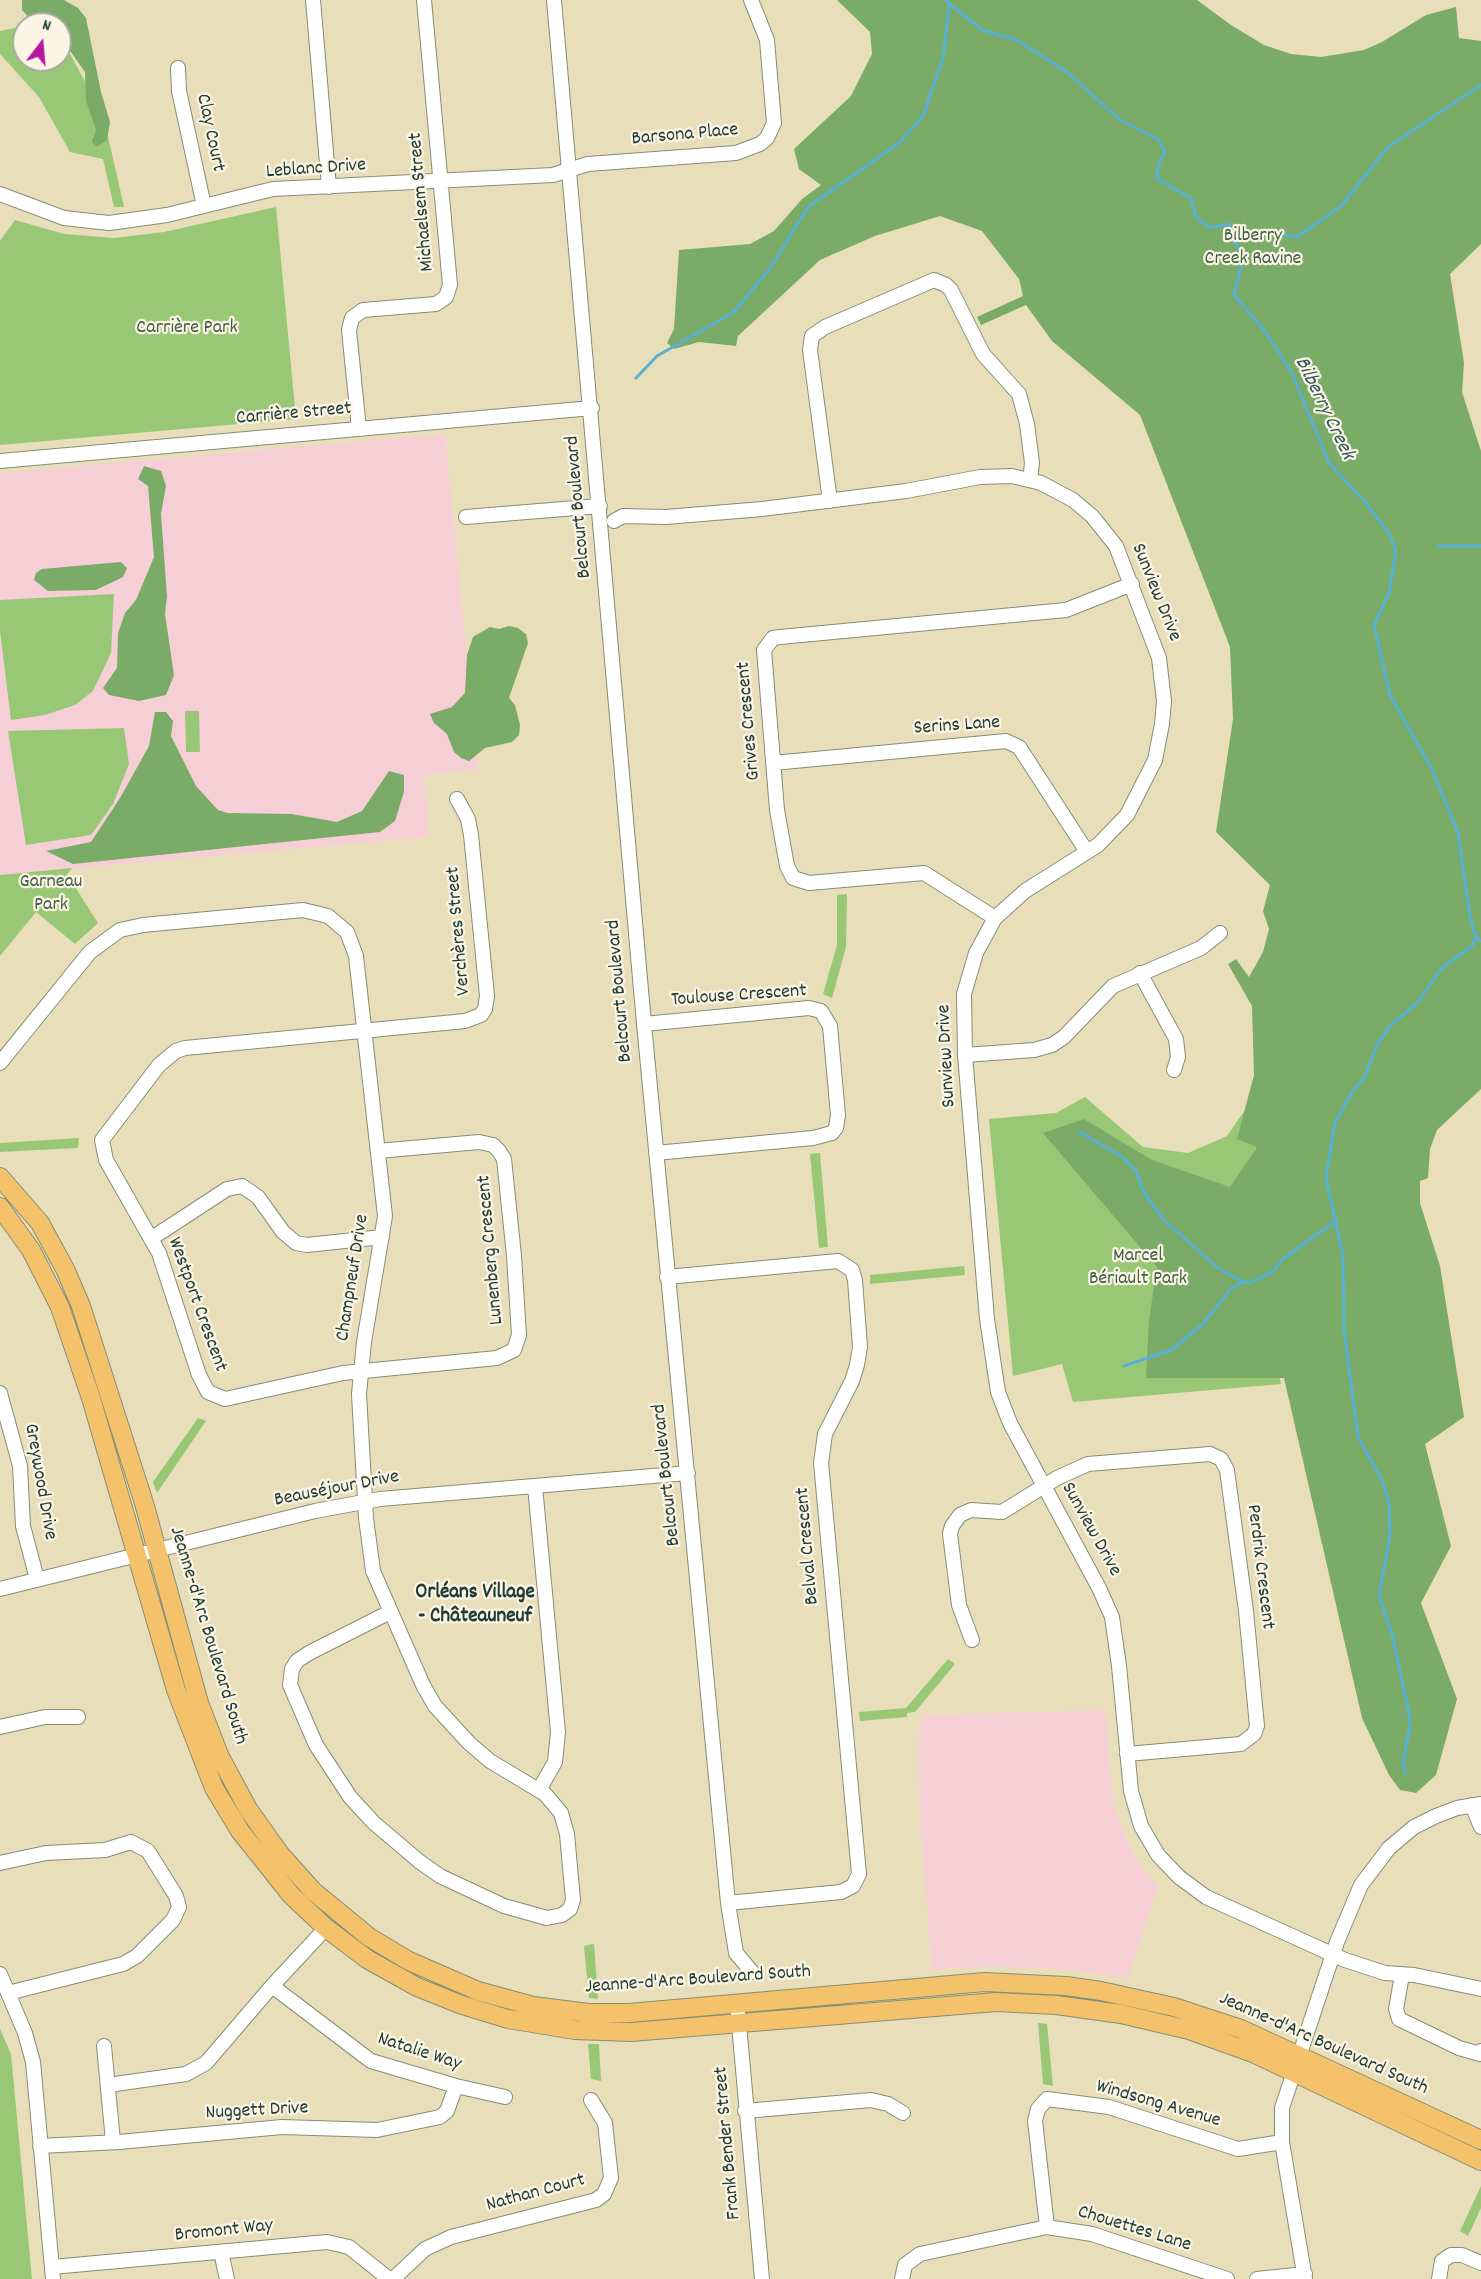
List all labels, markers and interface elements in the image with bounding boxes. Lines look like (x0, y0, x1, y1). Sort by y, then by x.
north arrow (12, 12, 72, 72)
text: N (40, 14, 54, 38)
street label: Clay Court (189, 92, 229, 174)
street label: Barsona Place (631, 119, 739, 153)
street label: Michaelsem Street (405, 131, 441, 273)
street label: Leblanc Drive (265, 155, 367, 185)
park label: Bilberry Creek Ravine (1205, 225, 1301, 272)
park label: Carrière Park (136, 317, 238, 341)
water label: Bilberry Creek (1287, 353, 1359, 465)
street label: Carrière Street (235, 398, 353, 432)
street label: Belcourt Boulevard (562, 435, 598, 579)
street label: Sunview Drive (1124, 541, 1186, 645)
street label: Grives Crescent (733, 661, 767, 781)
street label: Serins Lane (913, 712, 1001, 742)
street label: Verchères Street (442, 865, 478, 997)
park label: Garneau Park (20, 871, 82, 918)
street label: Belcourt Boulevard (603, 919, 639, 1063)
street label: Toulouse Crescent (670, 980, 808, 1014)
street label: Sunview Drive (933, 1004, 963, 1108)
street label: Lunenberg Crescent (473, 1174, 511, 1326)
street label: Champneuf Drive (332, 1213, 376, 1343)
street label: Westport Crescent (161, 1234, 231, 1376)
park label: Marcel Bériault Park (1089, 1245, 1187, 1292)
street label: Belcourt Boulevard (649, 1403, 687, 1547)
street label: Greywood Drive (17, 1422, 61, 1542)
street label: Beauséjour Drive (273, 1466, 401, 1514)
street label: Sunview Drive (1054, 1479, 1126, 1581)
street label: Belval Crescent (792, 1486, 826, 1606)
street label: Perdrix Crescent (1239, 1503, 1279, 1631)
street label: Jeanne-d'Arc Boulevard South (162, 1524, 252, 1748)
district label: Orléans Village - Châteauneuf (415, 1581, 535, 1631)
street label: Jeanne-d'Arc Boulevard South (584, 1961, 812, 2001)
street label: Jeanne-d'Arc Boulevard South (1215, 1988, 1431, 2102)
street label: Natalie Way (374, 2028, 464, 2078)
street label: Frank Bender Street (710, 2065, 748, 2221)
street label: Windsong Avenue (1093, 2076, 1223, 2134)
street label: Nuggett Drive (205, 2097, 309, 2127)
street label: Nathan Court (484, 2169, 588, 2219)
street label: Chouettes Lane (1074, 2201, 1194, 2259)
street label: Bromont Way (174, 2215, 274, 2249)

